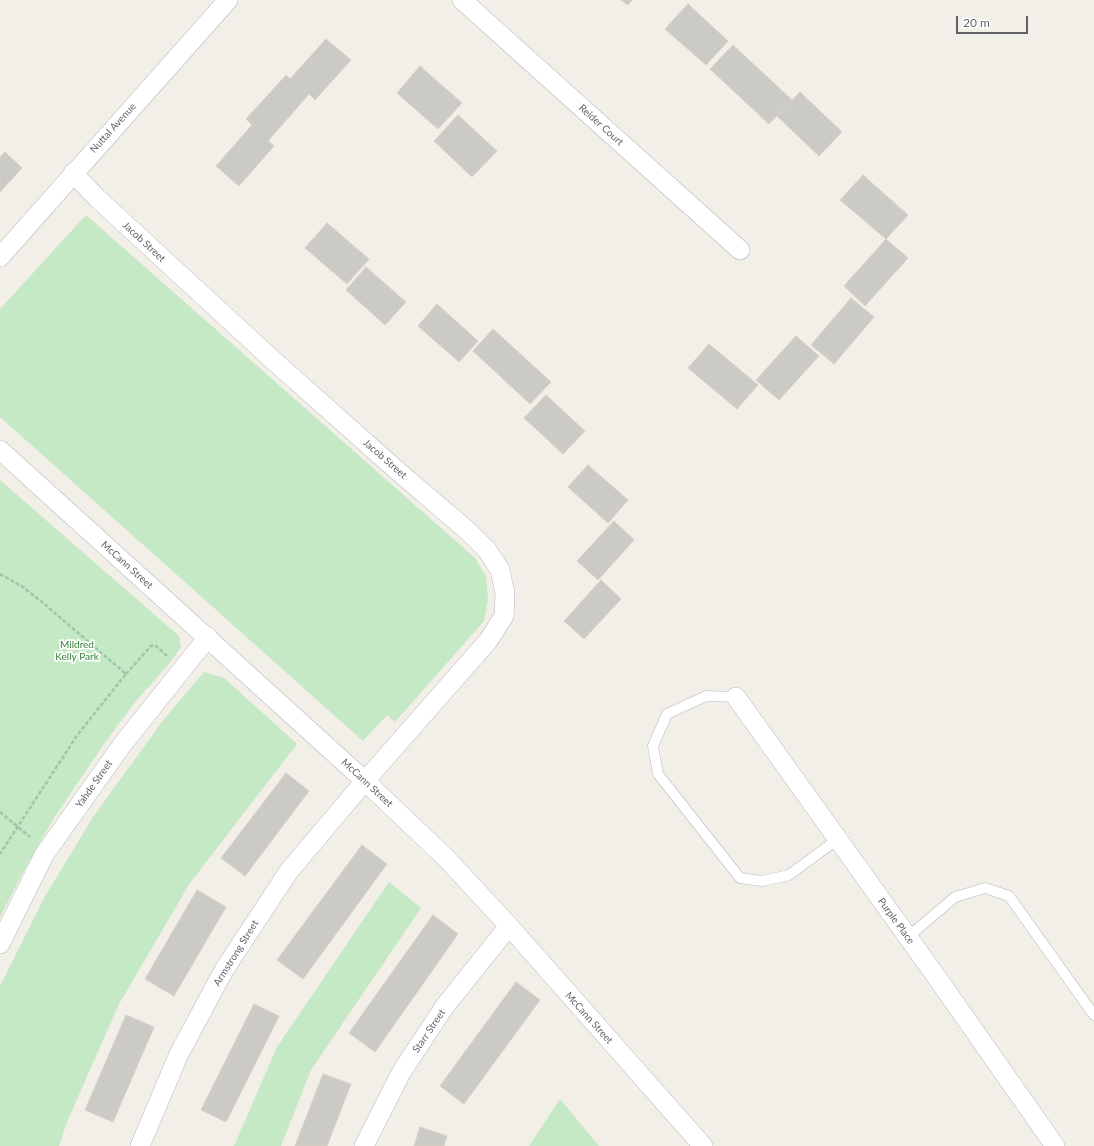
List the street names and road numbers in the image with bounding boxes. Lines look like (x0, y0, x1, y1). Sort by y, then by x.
street label: Nuttal Avenue (87, 101, 139, 155)
street label: Reider Court (576, 102, 626, 148)
street label: Jacob Street (120, 219, 168, 265)
street label: Jacob Street (361, 437, 409, 481)
street label: McCann Street (99, 539, 155, 591)
street label: McCann Street (339, 756, 395, 810)
street label: Yahde Street (73, 758, 115, 810)
street label: Purple Place (875, 896, 917, 946)
street label: Armstrong Street (211, 918, 261, 988)
street label: McCann Street (563, 990, 615, 1046)
street label: Starr Street (410, 1007, 448, 1055)

